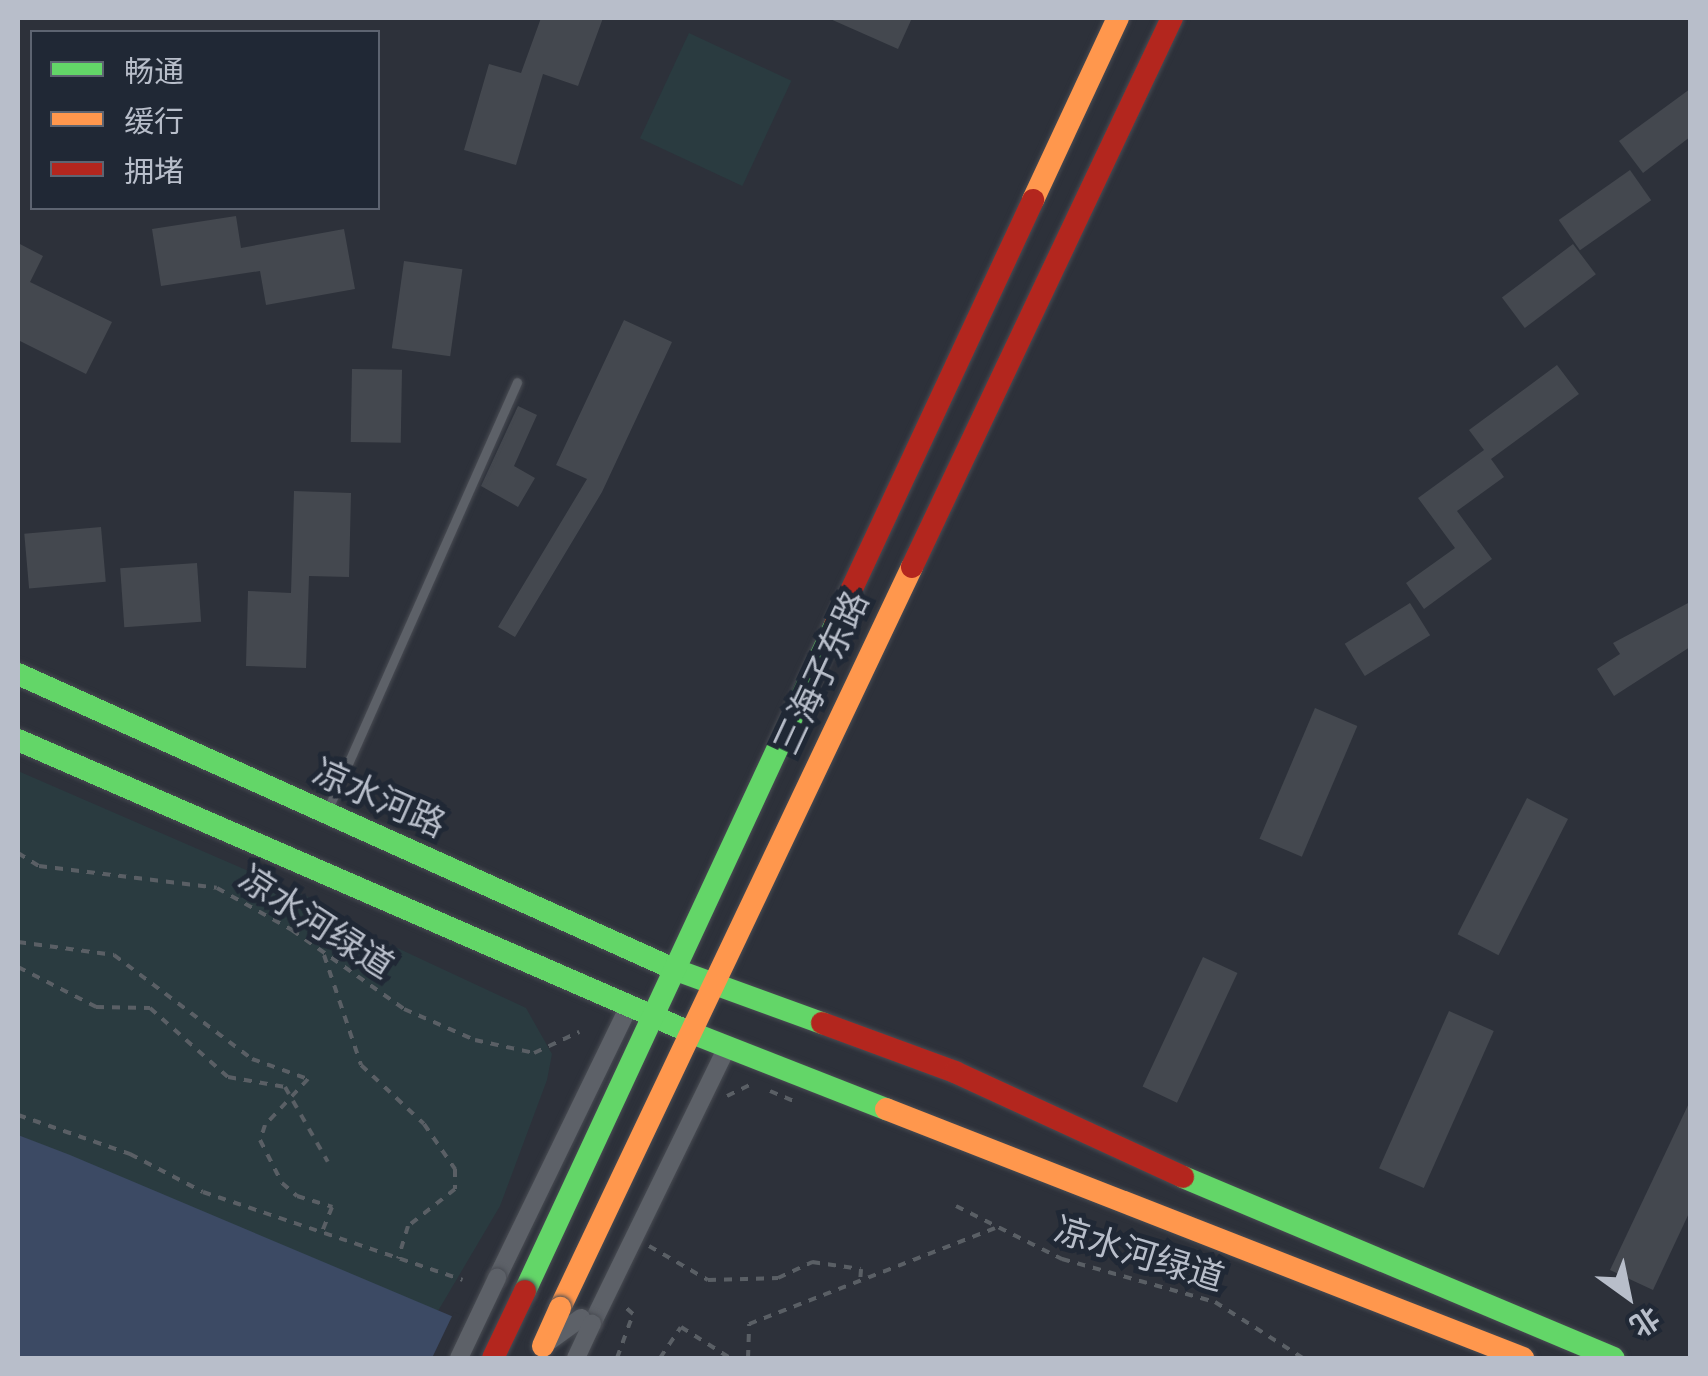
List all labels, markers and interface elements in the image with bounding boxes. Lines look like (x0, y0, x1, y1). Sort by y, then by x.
legend (30, 30, 380, 210)
text: 畅通 (124, 54, 184, 89)
text: 缓行 (124, 104, 184, 139)
text: 拥堵 (124, 154, 184, 189)
street label: 三海子东路 (766, 585, 878, 761)
street label: 凉水河路 (307, 751, 451, 847)
street label: 凉水河绿道 (231, 858, 401, 988)
street label: 凉水河绿道 (1049, 1209, 1229, 1301)
north arrow (1578, 1246, 1678, 1346)
text: 北 (1624, 1300, 1665, 1343)

